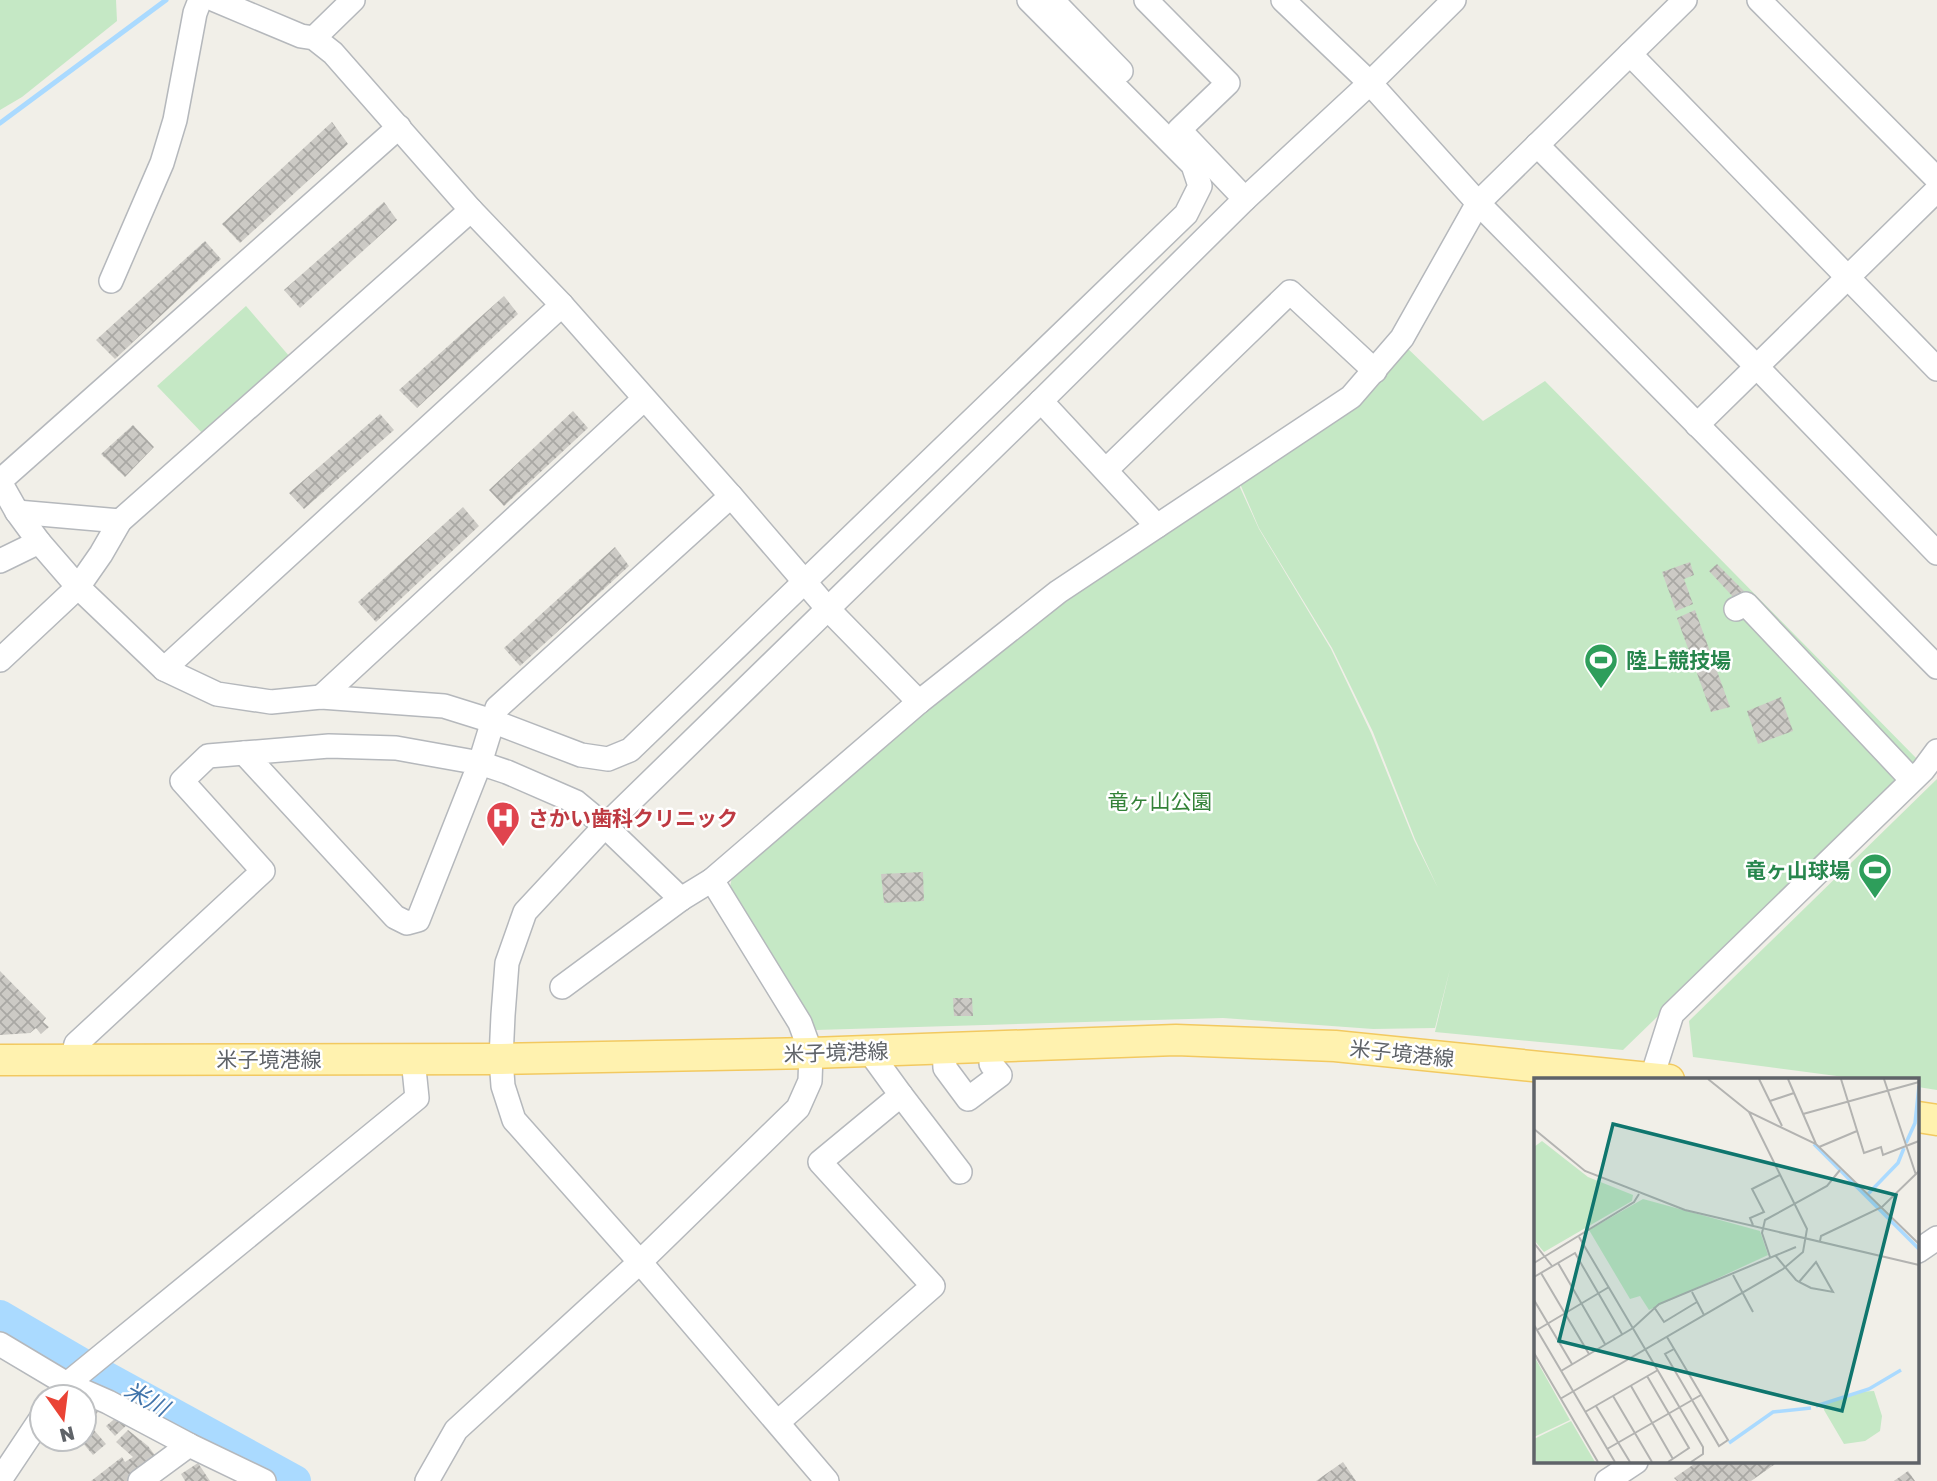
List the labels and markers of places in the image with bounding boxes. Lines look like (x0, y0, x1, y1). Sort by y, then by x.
sports icon: 陸上競技場 (1582, 641, 1620, 690)
place label: 陸上競技場 (1626, 647, 1731, 673)
hospital icon: さかい歯科クリニック (484, 799, 522, 848)
place label: さかい歯科クリニック (528, 805, 738, 831)
sports icon: 竜ヶ山球場 (1856, 851, 1894, 900)
place label: 竜ヶ山球場 (1745, 857, 1850, 883)

